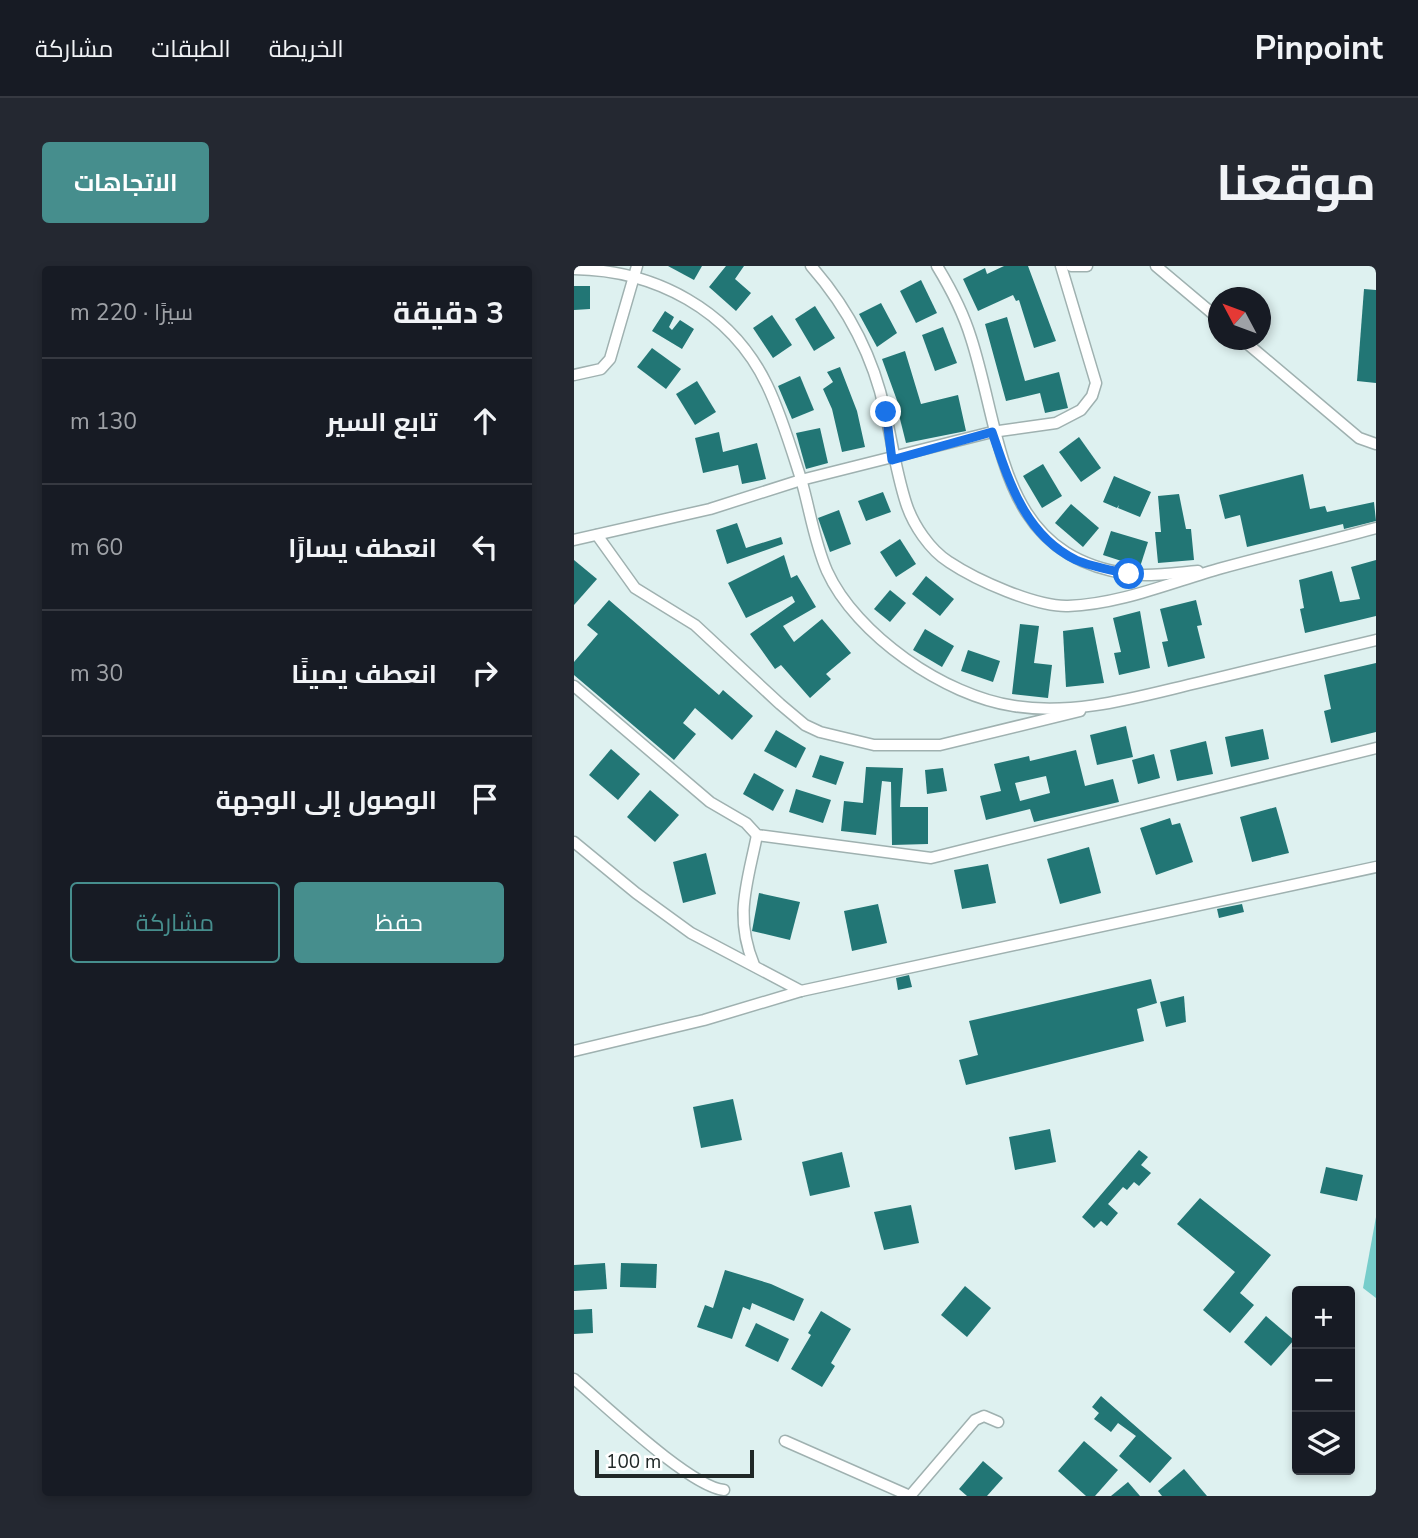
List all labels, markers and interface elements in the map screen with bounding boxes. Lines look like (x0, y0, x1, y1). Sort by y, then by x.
text: Pinpoint (1255, 26, 1383, 71)
text: مشاركة (35, 33, 113, 65)
text: الطبقات (151, 33, 231, 65)
text: الخريطة (269, 33, 344, 65)
button: الاتجاهات (42, 142, 209, 223)
text: موقعنا (1216, 150, 1376, 217)
north arrow (1208, 287, 1271, 350)
text: 3 دقيقة (393, 293, 504, 334)
text: سيرًا · 220 m (70, 297, 193, 328)
route end (870, 396, 901, 427)
icon: ahead (466, 402, 504, 440)
text: تابع السير (327, 405, 437, 440)
text: 130 m (70, 406, 137, 437)
icon: left (466, 528, 504, 566)
text: انعطف يسارًا (288, 531, 437, 566)
text: 60 m (70, 532, 123, 563)
route start (1113, 558, 1144, 589)
icon: right (466, 654, 504, 692)
text: انعطف يمينًا (291, 657, 437, 692)
text: 30 m (70, 658, 123, 689)
icon: arrive (466, 780, 504, 818)
text: الوصول إلى الوجهة (216, 783, 437, 818)
button: مشاركة (70, 882, 280, 963)
button: حفظ (294, 882, 504, 963)
map controls (1292, 1286, 1355, 1475)
button: + (1292, 1286, 1355, 1349)
button: − (1292, 1349, 1355, 1412)
button: layers (1292, 1412, 1355, 1475)
scale bar (595, 1447, 754, 1479)
text: 100 m (606, 1449, 661, 1475)

